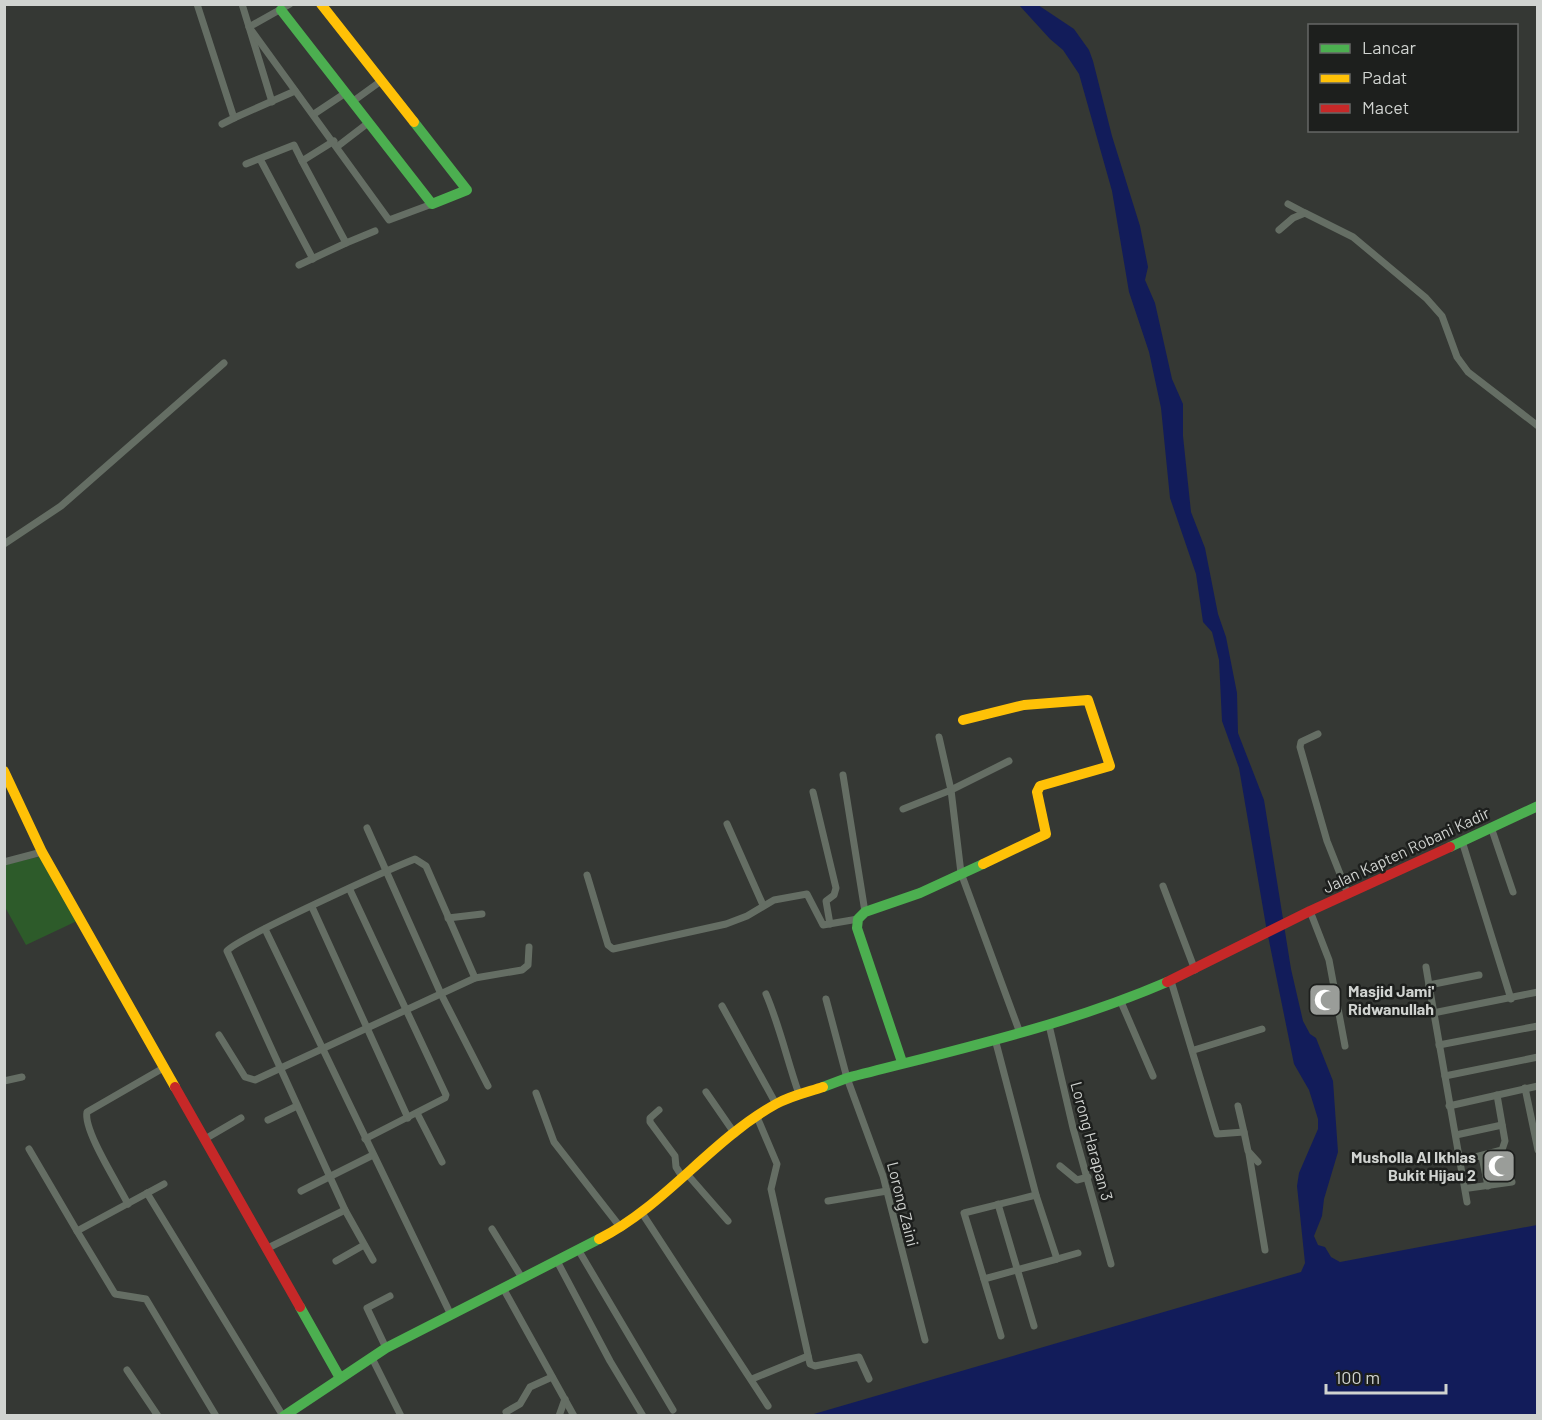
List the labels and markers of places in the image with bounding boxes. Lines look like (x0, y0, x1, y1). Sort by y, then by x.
place label: Masjid Jami' Ridwanullah (1348, 981, 1435, 1018)
mosque icon: Masjid Jami' Ridwanullah (1307, 982, 1343, 1018)
place label: Musholla Al Ikhlas Bukit Hijau 2 (1351, 1147, 1476, 1184)
mosque icon: Musholla Al Ikhlas Bukit Hijau 2 (1481, 1148, 1517, 1184)

